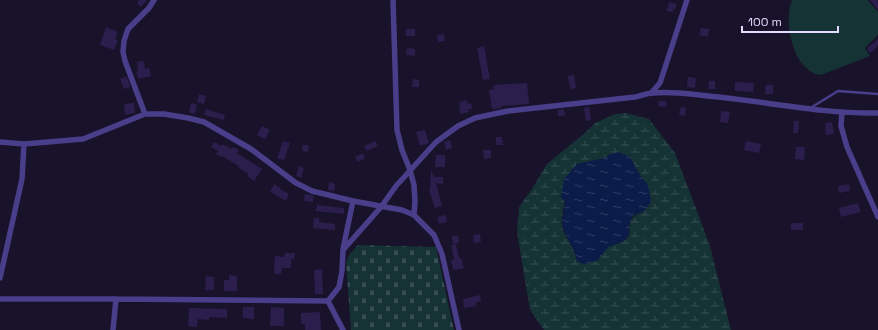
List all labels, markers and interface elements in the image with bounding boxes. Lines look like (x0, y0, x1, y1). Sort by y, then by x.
scale bar (742, 8, 838, 34)
text: 100 m (748, 14, 782, 30)

